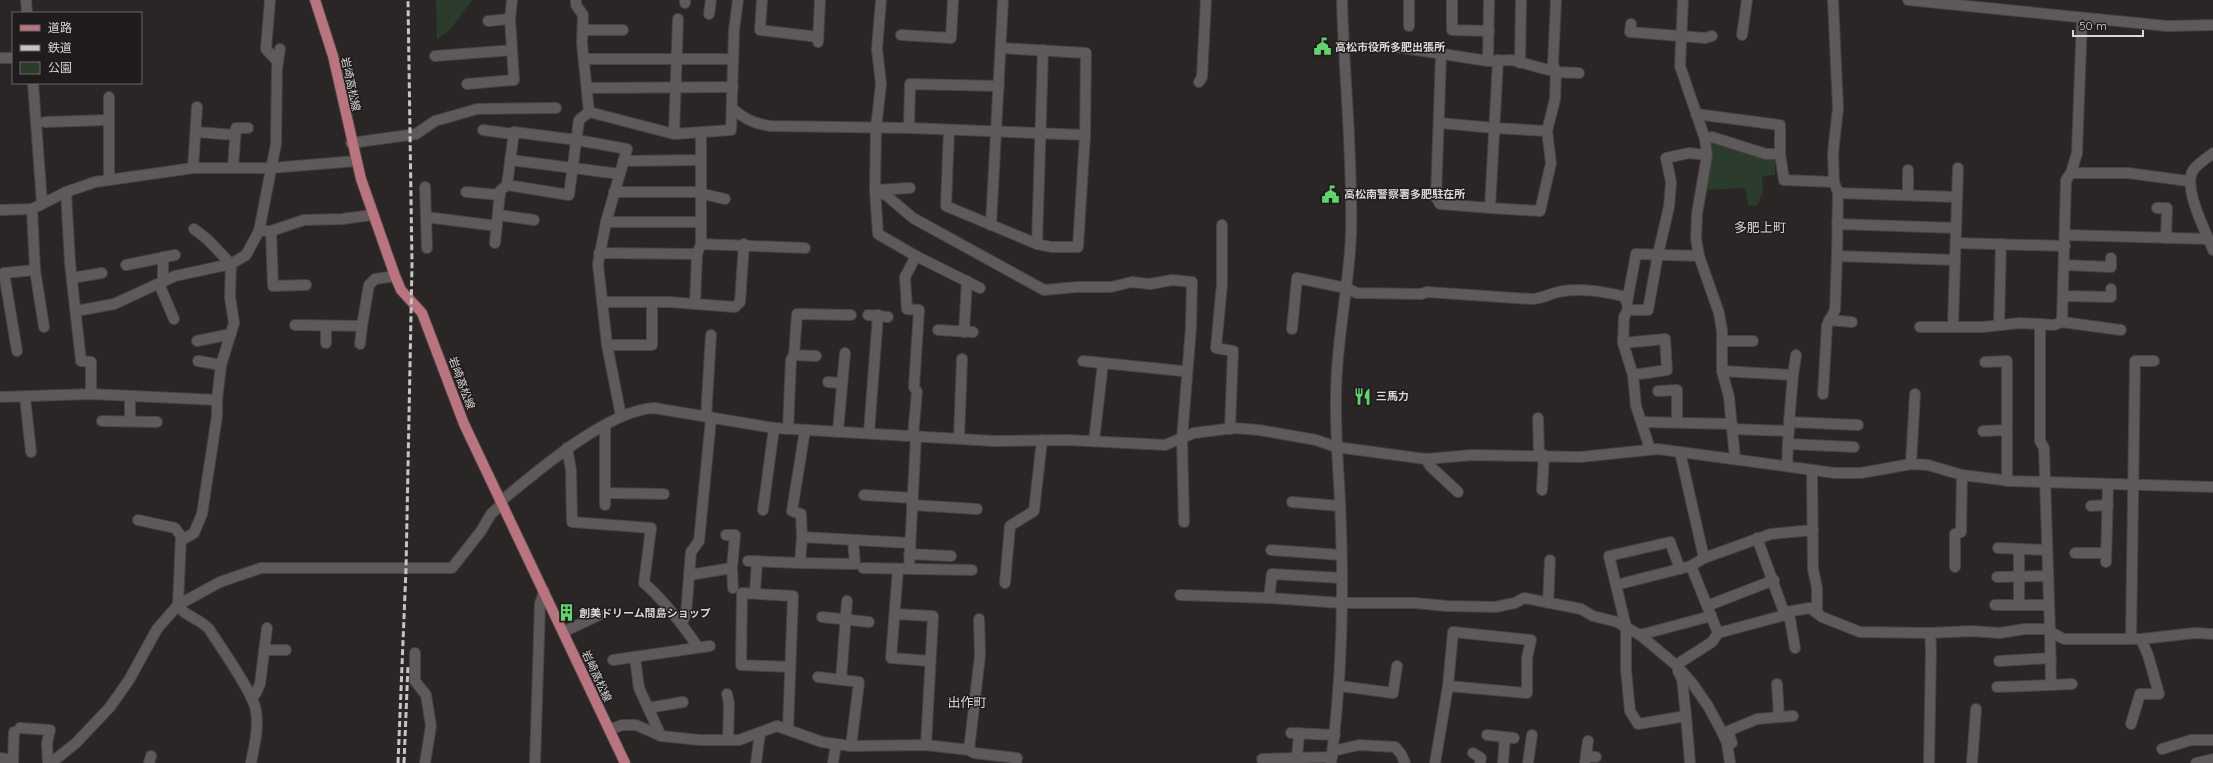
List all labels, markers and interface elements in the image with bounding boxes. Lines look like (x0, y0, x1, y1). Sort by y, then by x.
legend (12, 12, 142, 84)
scale bar (2073, 12, 2143, 38)
text: 50 m (2079, 18, 2107, 33)
text: 道路 (48, 20, 72, 35)
public building icon: 高松市役所多肥出張所 (1312, 37, 1332, 57)
text: 鉄道 (48, 40, 72, 55)
place label: 高松市役所多肥出張所 (1335, 40, 1445, 54)
street label: 岩崎高松線 (338, 56, 364, 112)
text: 公園 (48, 60, 72, 75)
public building icon: 高松南警察署多肥駐在所 (1321, 184, 1341, 204)
place label: 高松南警察署多肥駐在所 (1344, 187, 1465, 201)
district label: 多肥上町 (1734, 219, 1786, 235)
street label: 岩崎高松線 (446, 355, 478, 411)
restaurant icon: 三馬力 (1353, 386, 1373, 406)
place label: 三馬力 (1376, 389, 1409, 403)
building icon: 創美ドリーム間島ショップ (556, 603, 576, 623)
place label: 創美ドリーム間島ショップ (579, 606, 711, 620)
street label: 岩崎高松線 (579, 648, 615, 704)
district label: 出作町 (947, 694, 987, 710)

